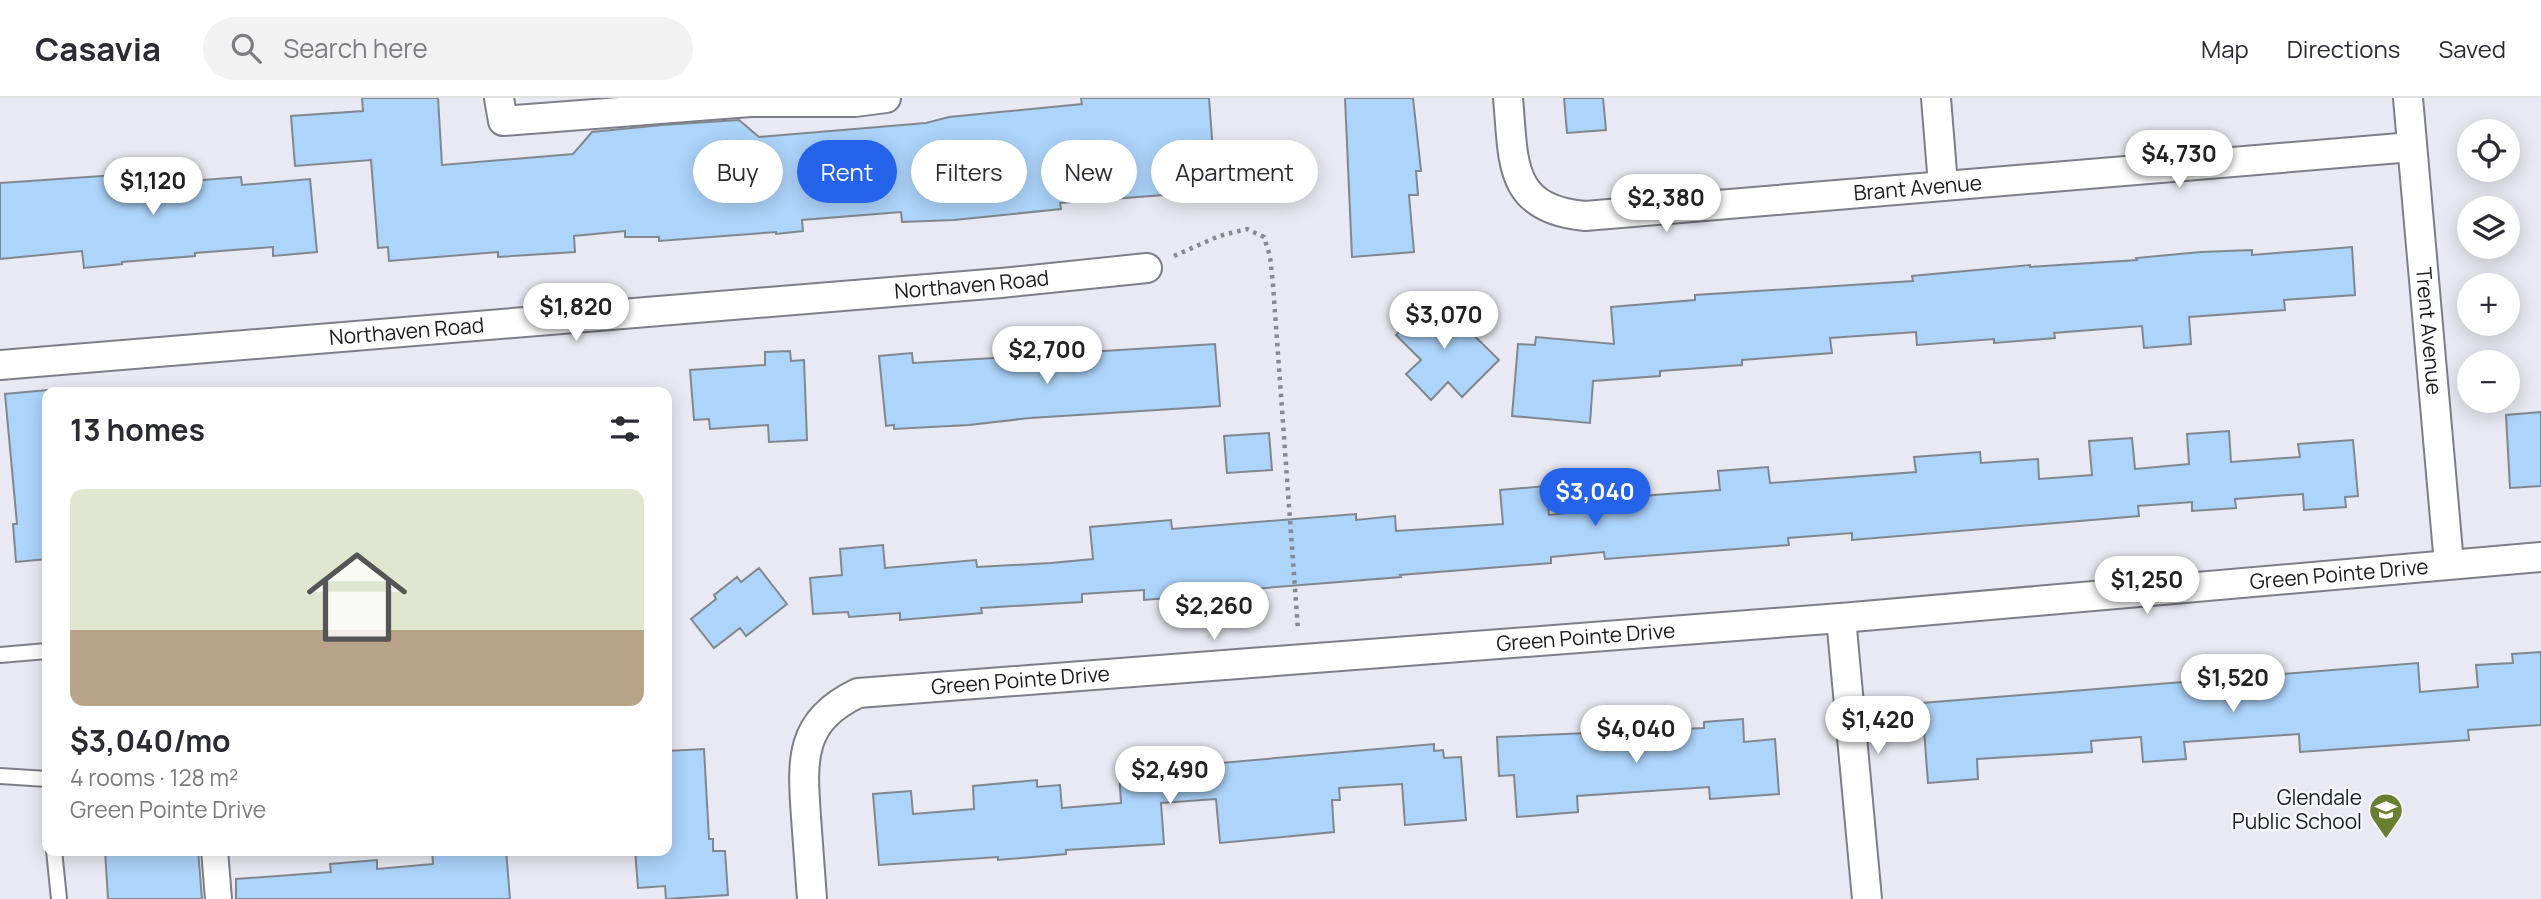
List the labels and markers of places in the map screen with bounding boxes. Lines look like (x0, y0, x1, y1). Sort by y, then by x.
pin: $4,730 (2122, 130, 2236, 190)
pin: $1,120 (96, 158, 210, 217)
pin: $2,380 (1609, 174, 1723, 234)
pin: $1,820 (519, 284, 633, 343)
pin: $3,070 (1387, 292, 1501, 351)
pin: $2,700 (990, 327, 1104, 386)
pin: $3,040 (1538, 468, 1652, 528)
pin: $1,250 (2090, 556, 2204, 616)
pin: $2,260 (1157, 582, 1271, 642)
pin: $1,520 (2176, 654, 2290, 714)
pin: $1,420 (1821, 696, 1935, 756)
pin: $4,040 (1579, 706, 1693, 765)
pin: $2,490 (1113, 746, 1227, 806)
place label: Glendale Public School (2232, 783, 2362, 835)
school or university icon: Glendale Public School (2367, 791, 2405, 840)

